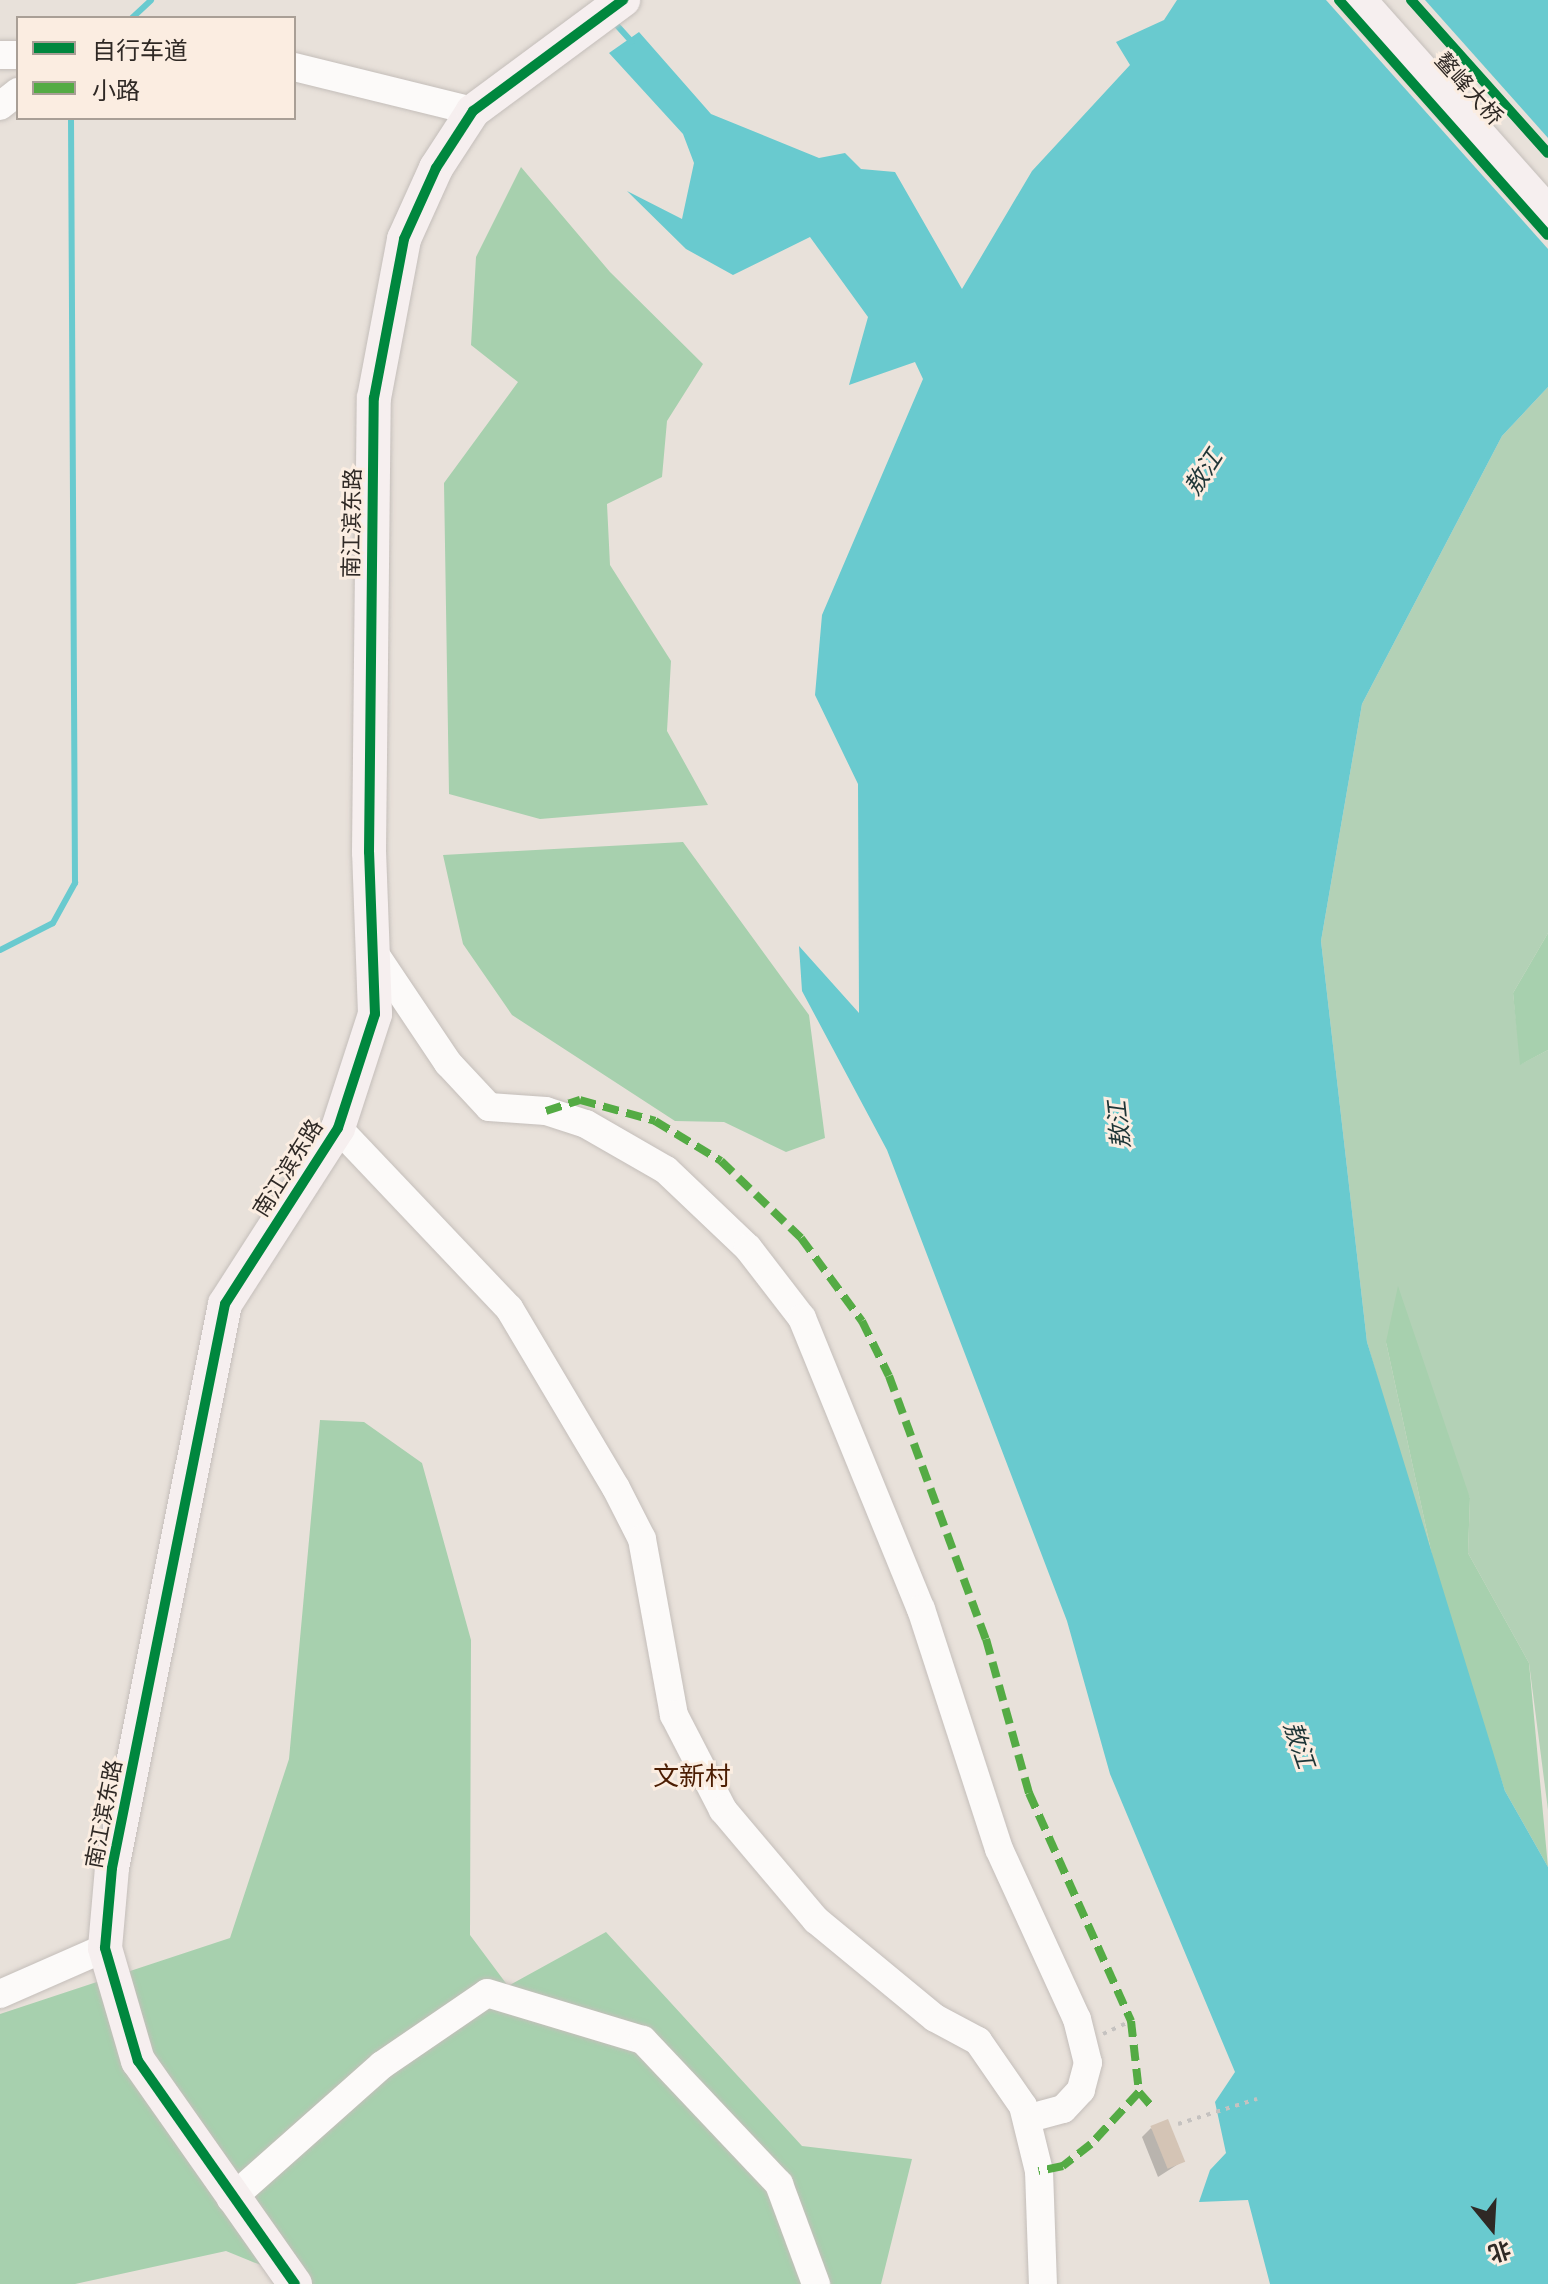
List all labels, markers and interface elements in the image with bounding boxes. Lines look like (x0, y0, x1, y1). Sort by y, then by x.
legend (16, 16, 296, 120)
text: 自行车道 (92, 37, 188, 65)
street label: 鳌峰大桥 (1430, 47, 1508, 131)
text: 小路 (92, 77, 140, 105)
water label: 敖江 (1179, 445, 1229, 501)
street label: 南江滨东路 (338, 468, 366, 578)
water label: 敖江 (1103, 1100, 1137, 1150)
street label: 南江滨东路 (248, 1114, 328, 1222)
water label: 敖江 (1277, 1718, 1319, 1772)
street label: 南江滨东路 (81, 1757, 127, 1871)
district label: 文新村 (653, 1761, 731, 1793)
north arrow (1452, 2188, 1532, 2268)
text: 北 (1485, 2235, 1514, 2268)

